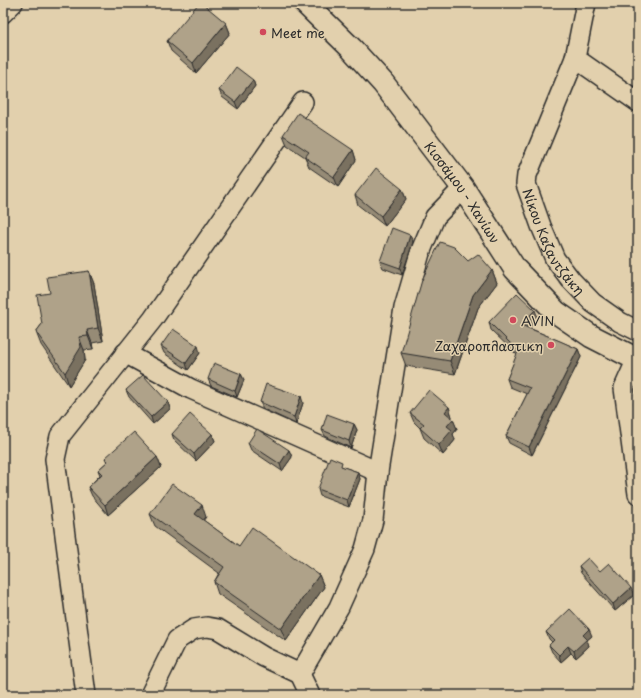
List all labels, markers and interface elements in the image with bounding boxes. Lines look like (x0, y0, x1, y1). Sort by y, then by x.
place label: Meet me (271, 23, 325, 42)
marker: Meet me (258, 27, 268, 37)
street label: Κισσάμου - Χανίων (421, 137, 505, 247)
street label: Νίκου Καζαντζάκη (519, 185, 590, 299)
place label: AVIN (521, 311, 554, 330)
marker: AVIN (508, 315, 518, 325)
place label: Ζαχαροπλαστικη (435, 336, 543, 355)
marker: Ζαχαροπλαστικη (546, 340, 556, 350)

